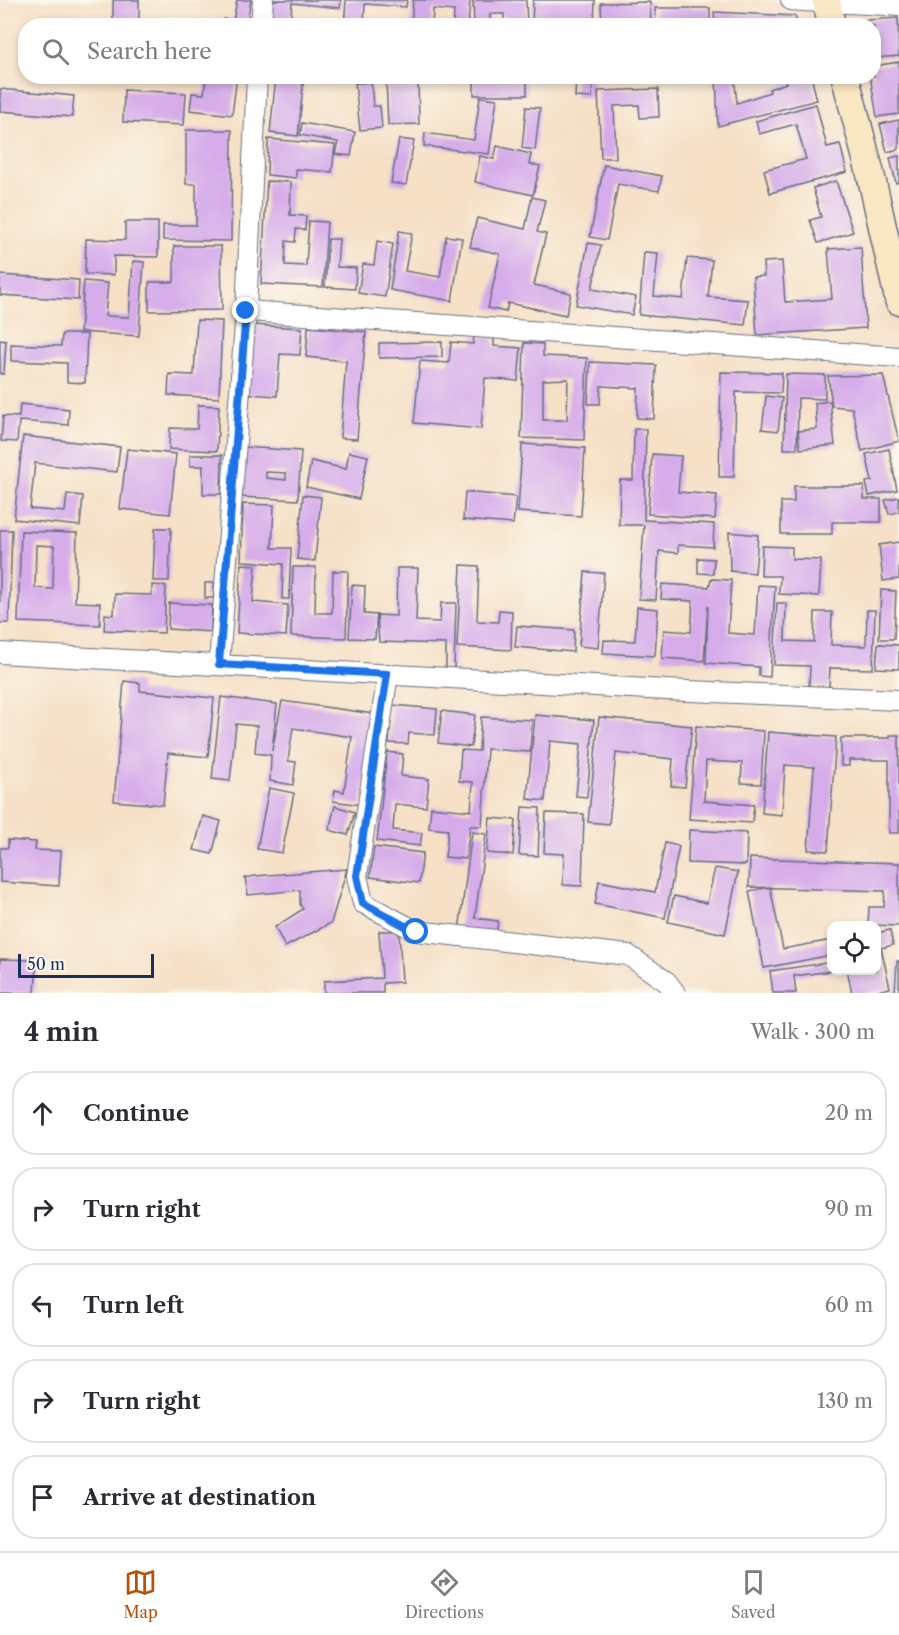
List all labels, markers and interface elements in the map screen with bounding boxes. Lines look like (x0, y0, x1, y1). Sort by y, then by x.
search box (18, 18, 881, 84)
icon: search (39, 35, 72, 68)
text: Search here (87, 38, 212, 65)
route end (232, 297, 258, 323)
route start (402, 918, 428, 944)
map controls (827, 921, 881, 975)
button: locate (827, 921, 881, 975)
scale bar (18, 951, 154, 978)
text: 50 m (27, 954, 65, 974)
text: 4 min (24, 1016, 99, 1048)
text: Walk · 300 m (751, 1020, 875, 1044)
icon: ahead (26, 1097, 59, 1130)
text: Continue (83, 1100, 189, 1127)
text: 20 m (825, 1101, 873, 1125)
icon: right (26, 1193, 59, 1226)
text: Turn right (83, 1196, 201, 1223)
text: 90 m (825, 1197, 873, 1221)
icon: left (26, 1289, 59, 1322)
text: Turn left (83, 1292, 184, 1319)
text: 60 m (825, 1293, 873, 1317)
icon: right (26, 1385, 59, 1418)
text: Turn right (83, 1388, 201, 1415)
text: 130 m (817, 1389, 873, 1413)
icon: arrive (26, 1481, 59, 1514)
text: Arrive at destination (83, 1484, 316, 1511)
tab: Map (124, 1566, 158, 1622)
tab: Directions (405, 1566, 484, 1622)
tab: Saved (731, 1566, 775, 1622)

